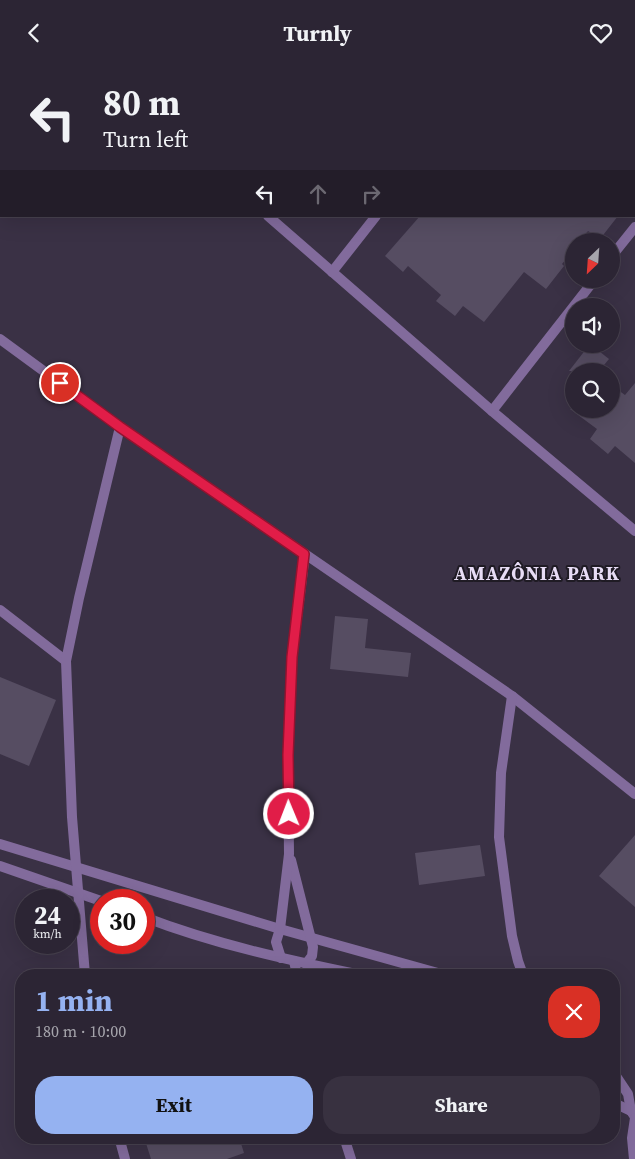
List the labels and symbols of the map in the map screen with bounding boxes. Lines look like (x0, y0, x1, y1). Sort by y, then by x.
north arrow (565, 233, 620, 287)
pin (39, 362, 81, 404)
district label: AMAZÔNIA PARK (454, 560, 620, 586)
position arrow (262, 787, 314, 839)
speed limit sign: 30 (90, 889, 155, 954)

